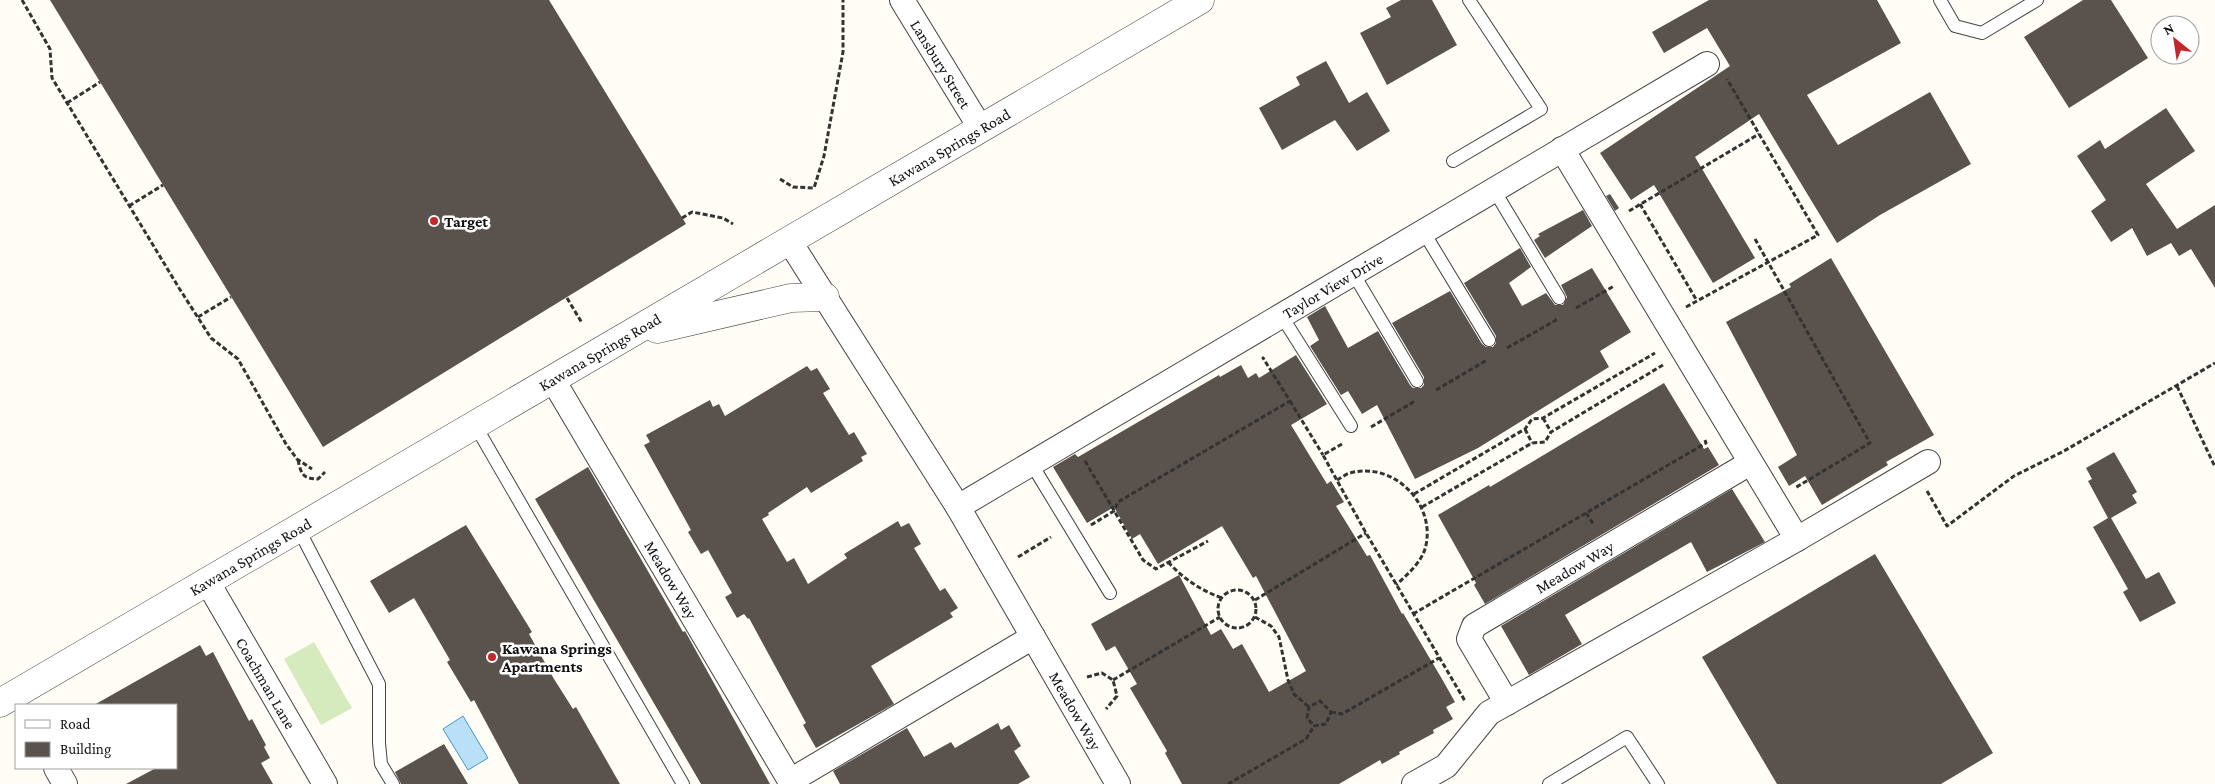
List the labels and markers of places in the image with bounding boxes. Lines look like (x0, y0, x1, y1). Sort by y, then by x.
place label: Target (444, 213, 488, 230)
marker: Target (428, 215, 440, 227)
place label: Kawana Springs Apartments (501, 640, 612, 675)
marker: Kawana Springs Apartments (486, 651, 498, 663)

